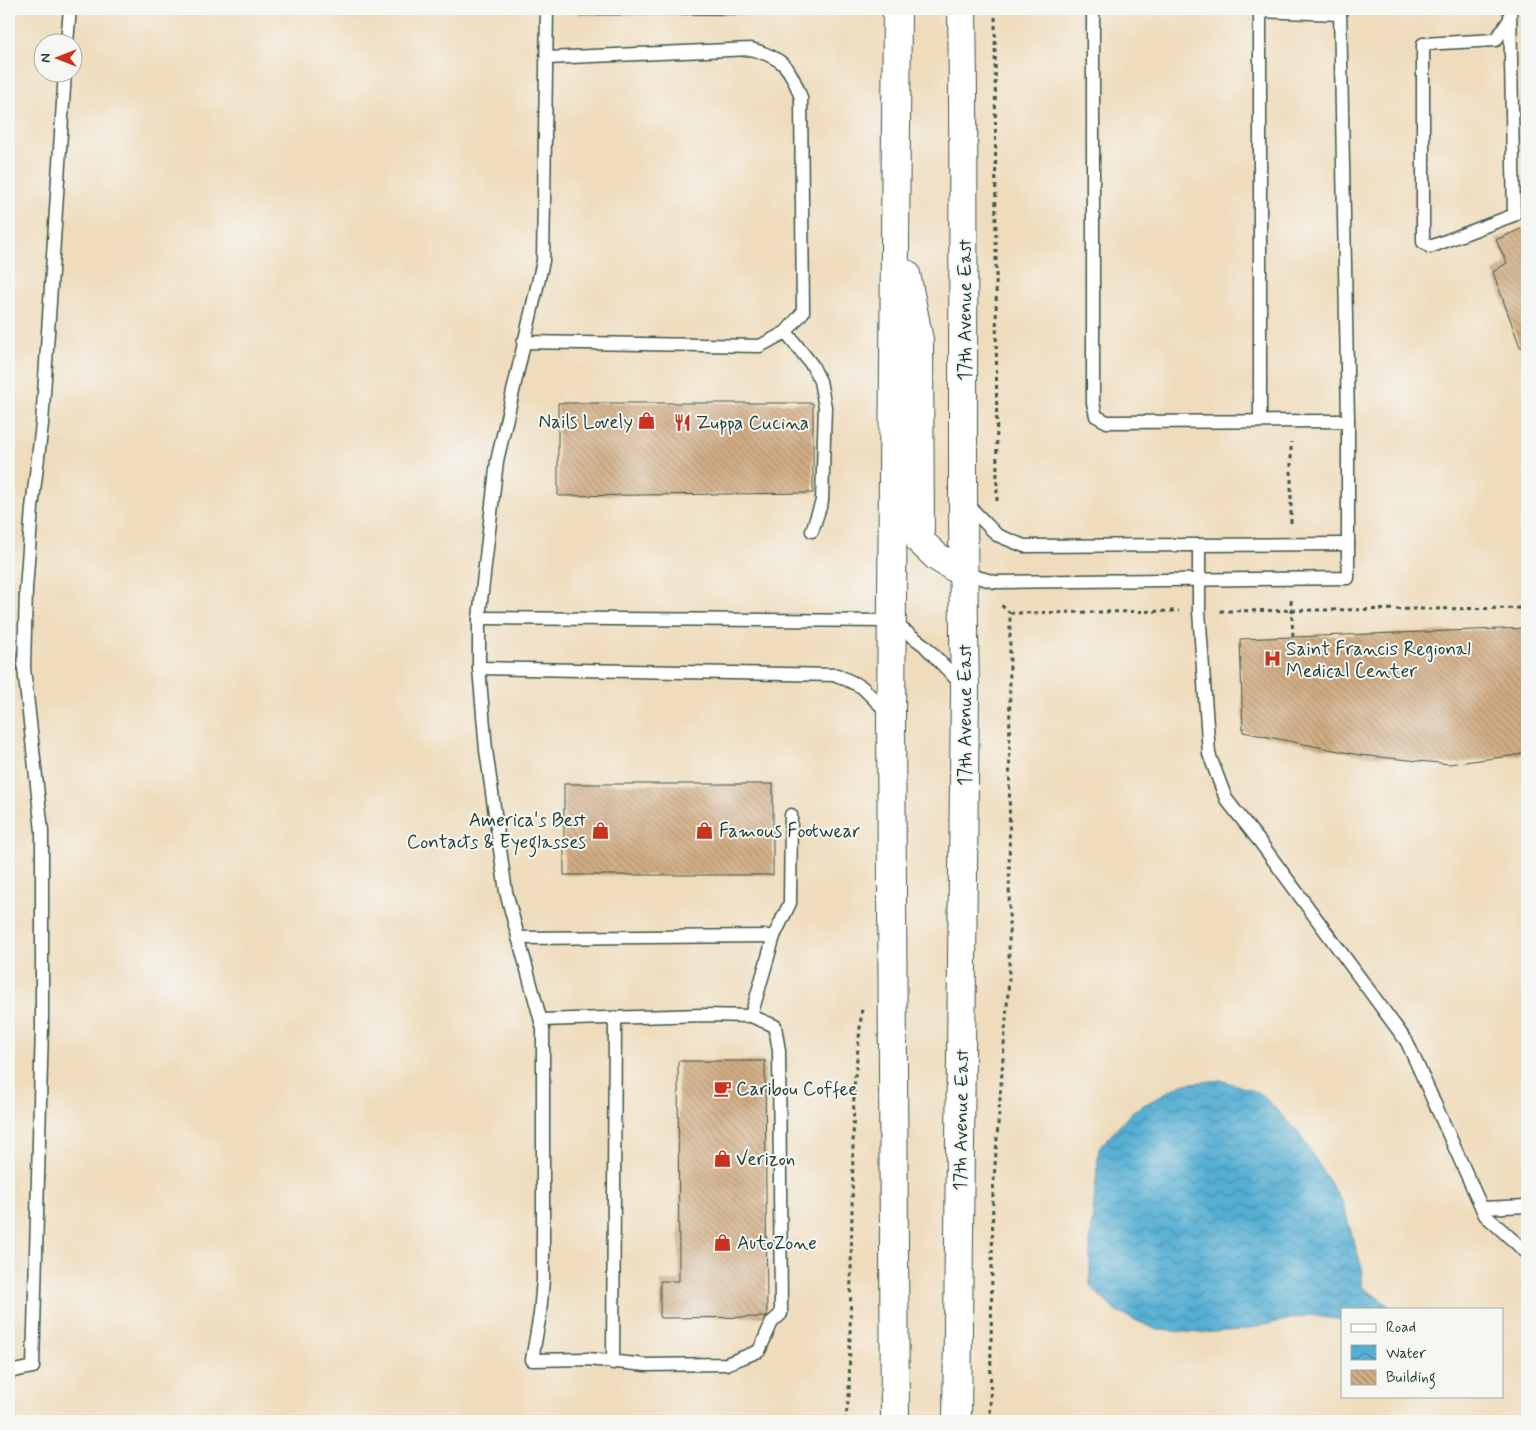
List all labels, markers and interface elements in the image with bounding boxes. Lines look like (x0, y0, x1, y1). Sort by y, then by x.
north arrow (32, 32, 82, 82)
text: N (37, 53, 55, 63)
street label: 17th Avenue East (953, 239, 978, 381)
place label: Nails Lovely (539, 410, 633, 435)
shop icon: Nails Lovely (637, 411, 657, 431)
place label: Zuppa Cucina (696, 411, 809, 436)
restaurant icon: Zuppa Cucina (672, 412, 692, 432)
place label: Saint Francis Regional Medical Center (1286, 637, 1471, 684)
street label: 17th Avenue East (953, 644, 978, 786)
hospital icon: Saint Francis Regional Medical Center (1262, 649, 1282, 669)
place label: America's Best Contacts & Eyeglasses (407, 808, 586, 858)
place label: Famous Footwear (719, 819, 861, 844)
shop icon: America's Best Contacts & Eyeglasses (590, 820, 610, 840)
shop icon: Famous Footwear (695, 820, 715, 840)
street label: 17th Avenue East (948, 1049, 975, 1191)
place label: Caribou Coffee (736, 1077, 857, 1102)
cafe icon: Caribou Coffee (712, 1078, 732, 1098)
place label: Verizon (736, 1147, 795, 1172)
shop icon: Verizon (712, 1148, 732, 1168)
place label: AutoZone (737, 1231, 817, 1256)
shop icon: AutoZone (713, 1232, 733, 1252)
legend (1341, 1308, 1504, 1398)
text: Road (1386, 1318, 1416, 1338)
text: Water (1386, 1344, 1426, 1364)
text: Building (1386, 1368, 1436, 1389)

